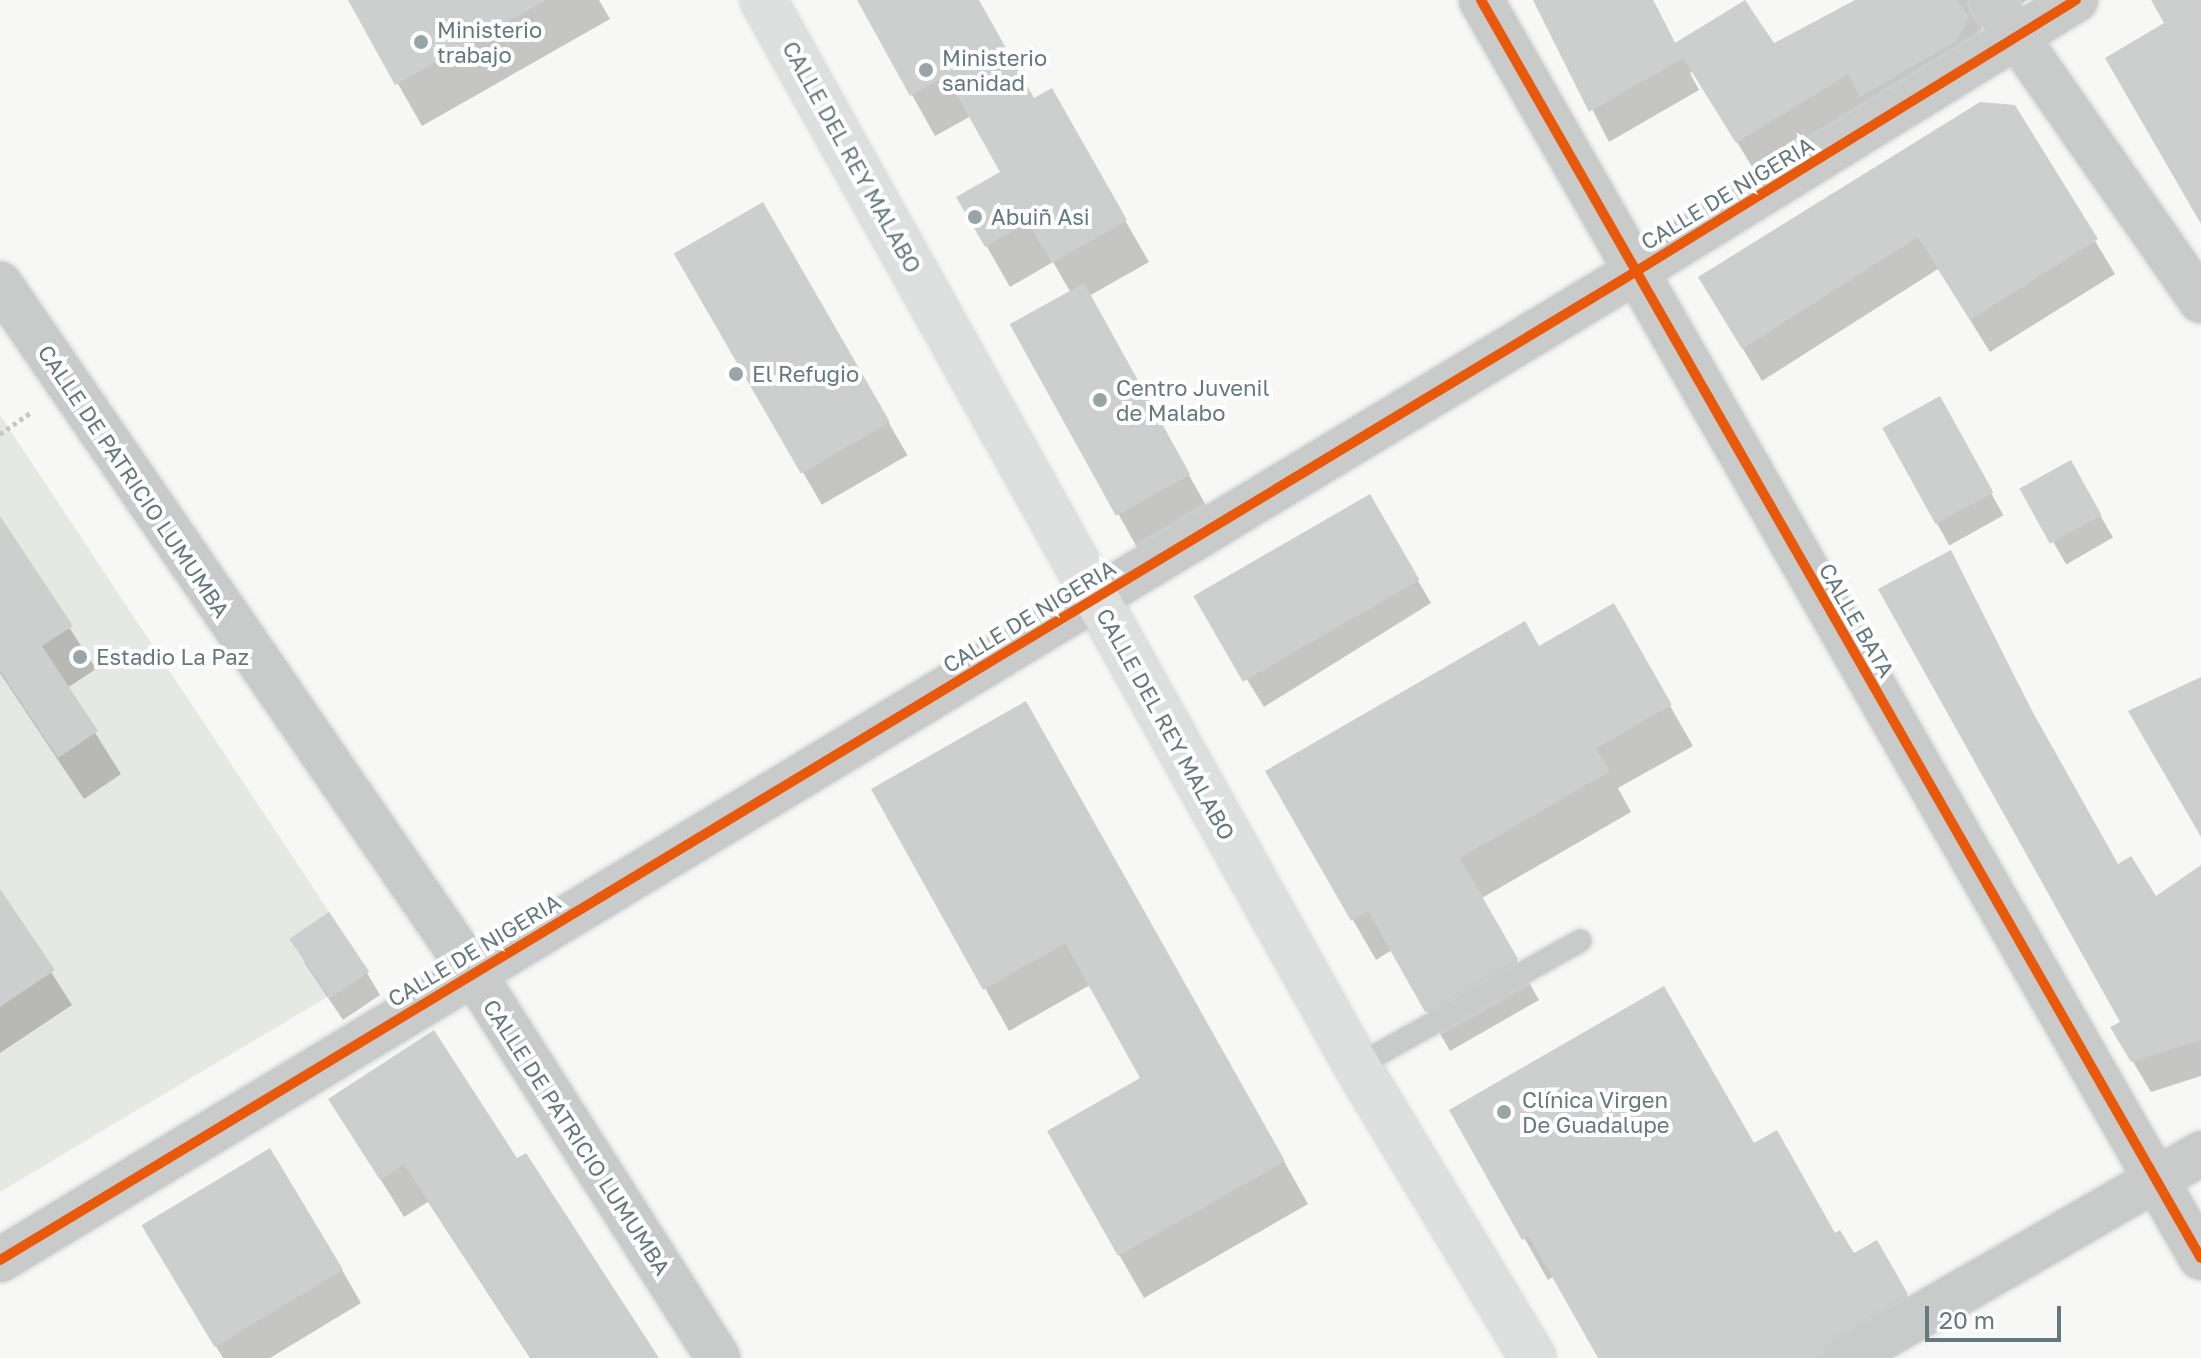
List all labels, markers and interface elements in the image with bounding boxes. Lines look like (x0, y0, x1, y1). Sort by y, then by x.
place label: Ministerio trabajo (437, 16, 542, 68)
marker: Ministerio trabajo (412, 33, 430, 51)
street label: CALLE DEL REY MALABO (777, 37, 927, 277)
place label: Ministerio sanidad (942, 44, 1047, 96)
marker: Ministerio sanidad (917, 61, 935, 79)
street label: CALLE DE NIGERIA (1636, 131, 1818, 255)
place label: Abuiñ Asi (991, 204, 1090, 230)
marker: Abuiñ Asi (966, 208, 984, 226)
street label: CALLE DE PATRICIO LUMUMBA (33, 340, 235, 622)
place label: El Refugio (752, 361, 859, 387)
marker: El Refugio (727, 365, 745, 383)
place label: Centro Juvenil de Malabo (1116, 374, 1270, 426)
marker: Centro Juvenil de Malabo (1091, 391, 1109, 409)
street label: CALLE DE NIGERIA (938, 554, 1120, 678)
street label: CALLE BATA (1814, 558, 1900, 682)
street label: CALLE DEL REY MALABO (1091, 604, 1241, 844)
place label: Estadio La Paz (96, 644, 249, 670)
marker: Estadio La Paz (71, 648, 89, 666)
street label: CALLE DE NIGERIA (383, 888, 565, 1012)
street label: CALLE DE PATRICIO LUMUMBA (478, 994, 676, 1280)
place label: Clínica Virgen De Guadalupe (1522, 1086, 1670, 1138)
marker: Clínica Virgen De Guadalupe (1493, 1101, 1515, 1123)
scale bar (1929, 1290, 2065, 1340)
text: 20 m (1939, 1305, 1995, 1334)

